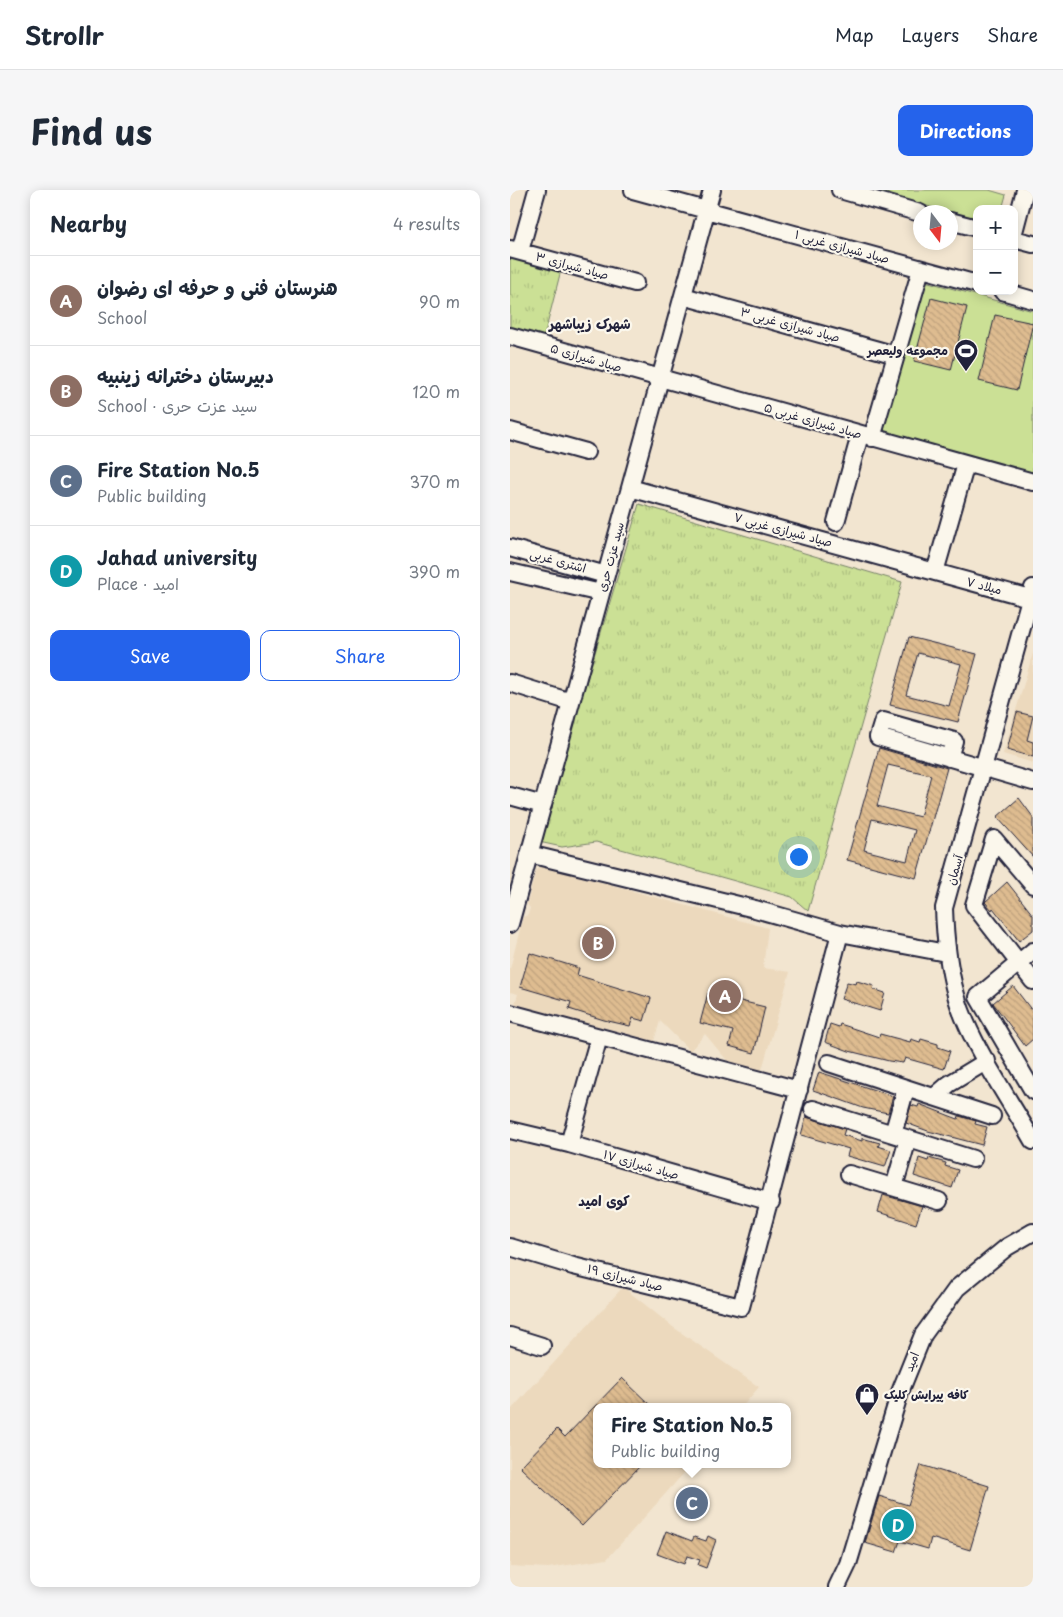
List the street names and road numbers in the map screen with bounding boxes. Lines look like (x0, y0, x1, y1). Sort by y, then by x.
street label: صیاد شیرازی غربی ۱ (793, 225, 891, 267)
street label: صیاد شیرازی ۳ (534, 247, 611, 283)
street label: صیاد شیرازی غربی ۳ (738, 302, 842, 346)
street label: صیاد شیرازی ۵ (548, 338, 624, 376)
street label: صیاد شیرازی غربی ۵ (762, 397, 864, 443)
street label: صیاد شیرازی غربی ۷ (732, 507, 834, 551)
street label: سید عزت حری (592, 520, 628, 594)
street label: اشتری غربی (528, 543, 588, 577)
street label: میلاد ۷ (964, 572, 1004, 598)
street label: آسمان (941, 851, 967, 887)
street label: صیاد شیرازی ۱۷ (601, 1145, 681, 1183)
street label: صیاد شیرازی ۱۹ (586, 1259, 665, 1295)
street label: امید (899, 1349, 923, 1374)

